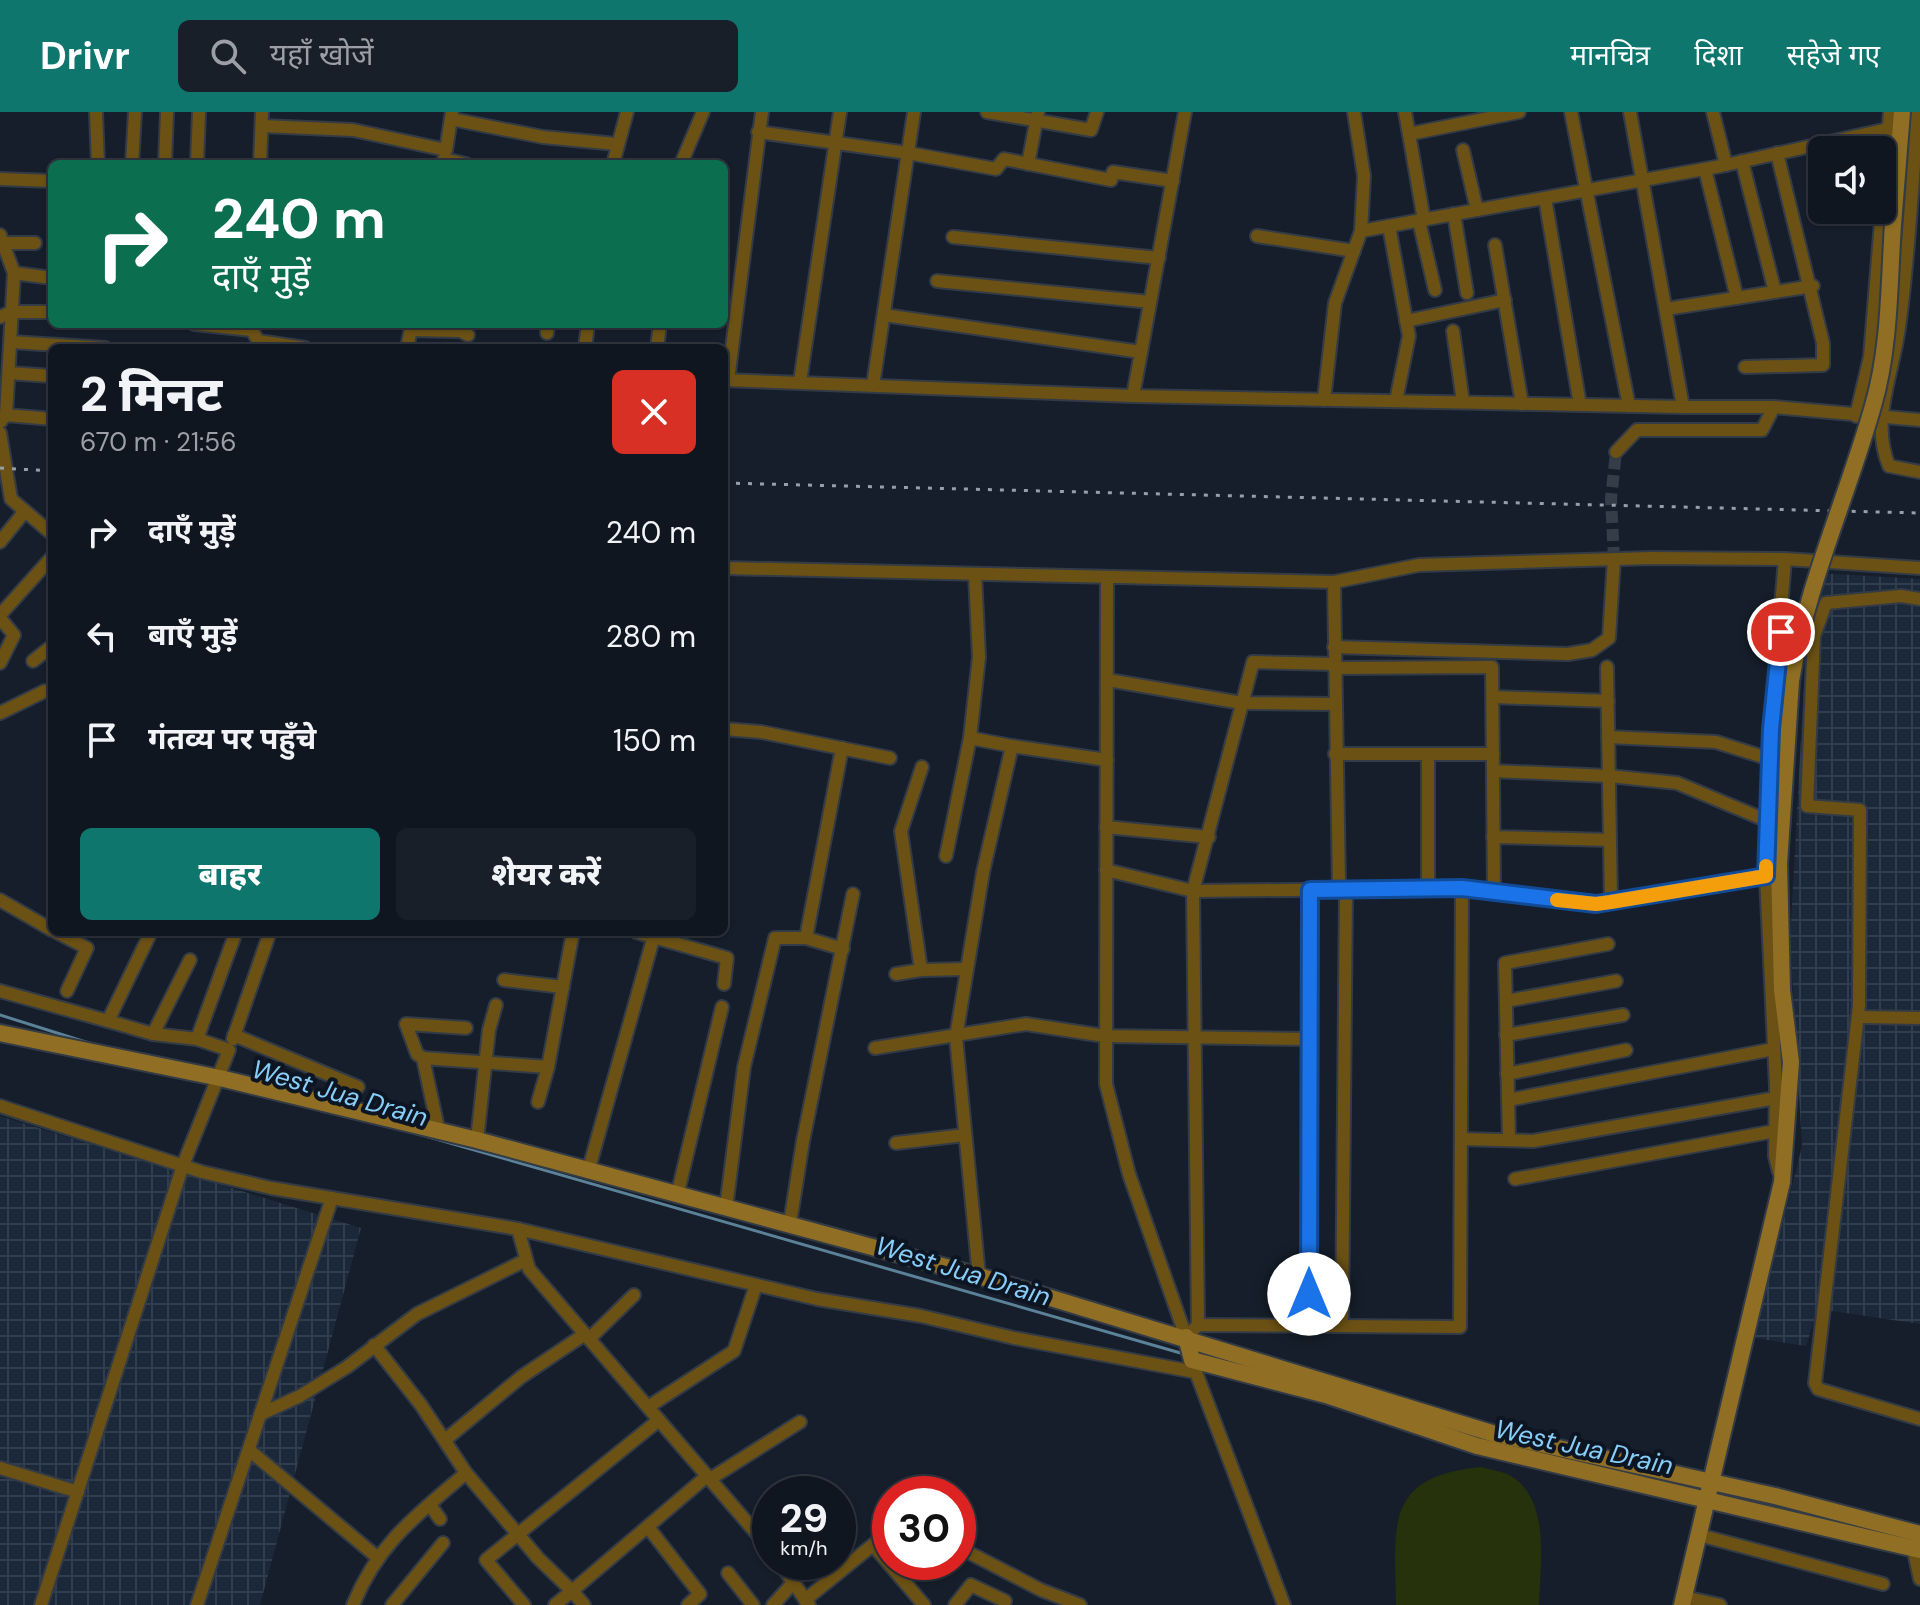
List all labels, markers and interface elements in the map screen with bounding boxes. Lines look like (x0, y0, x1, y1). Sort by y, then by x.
search box (178, 20, 738, 92)
text: Drivr (40, 31, 130, 81)
icon: search (206, 34, 250, 78)
text: यहाँ खोजें (270, 35, 374, 74)
text: मानचित्र (1570, 37, 1650, 74)
text: दिशा (1694, 37, 1743, 74)
text: सहेजे गए (1787, 37, 1880, 74)
map controls (1808, 136, 1896, 224)
button: sound (1808, 136, 1896, 224)
text: 240 m (212, 182, 386, 255)
icon: right (80, 192, 184, 296)
text: दाएँ मुड़ें (212, 253, 311, 300)
text: 2 मिनट (80, 363, 222, 426)
button: close (612, 370, 696, 454)
text: 670 m · 21:56 (80, 425, 237, 459)
icon: right (80, 510, 124, 554)
text: दाएँ मुड़ें (148, 511, 236, 550)
text: 240 m (606, 513, 696, 552)
pin (1747, 598, 1815, 666)
icon: arrive (1759, 610, 1803, 654)
icon: left (80, 614, 124, 658)
text: बाएँ मुड़ें (148, 615, 237, 654)
text: 280 m (606, 617, 696, 656)
icon: arrive (80, 718, 124, 762)
text: गंतव्य पर पहुँचे (148, 719, 316, 758)
text: 150 m (613, 721, 696, 760)
button: बाहर (80, 828, 380, 920)
button: शेयर करें (396, 828, 696, 920)
water label: West Jua Drain (248, 1052, 432, 1134)
water label: West Jua Drain (871, 1228, 1055, 1314)
position arrow (1267, 1252, 1351, 1336)
water label: West Jua Drain (1492, 1412, 1676, 1482)
speed limit sign: 30 (872, 1476, 976, 1580)
text: 29 (780, 1492, 828, 1544)
text: km/h (780, 1535, 828, 1561)

